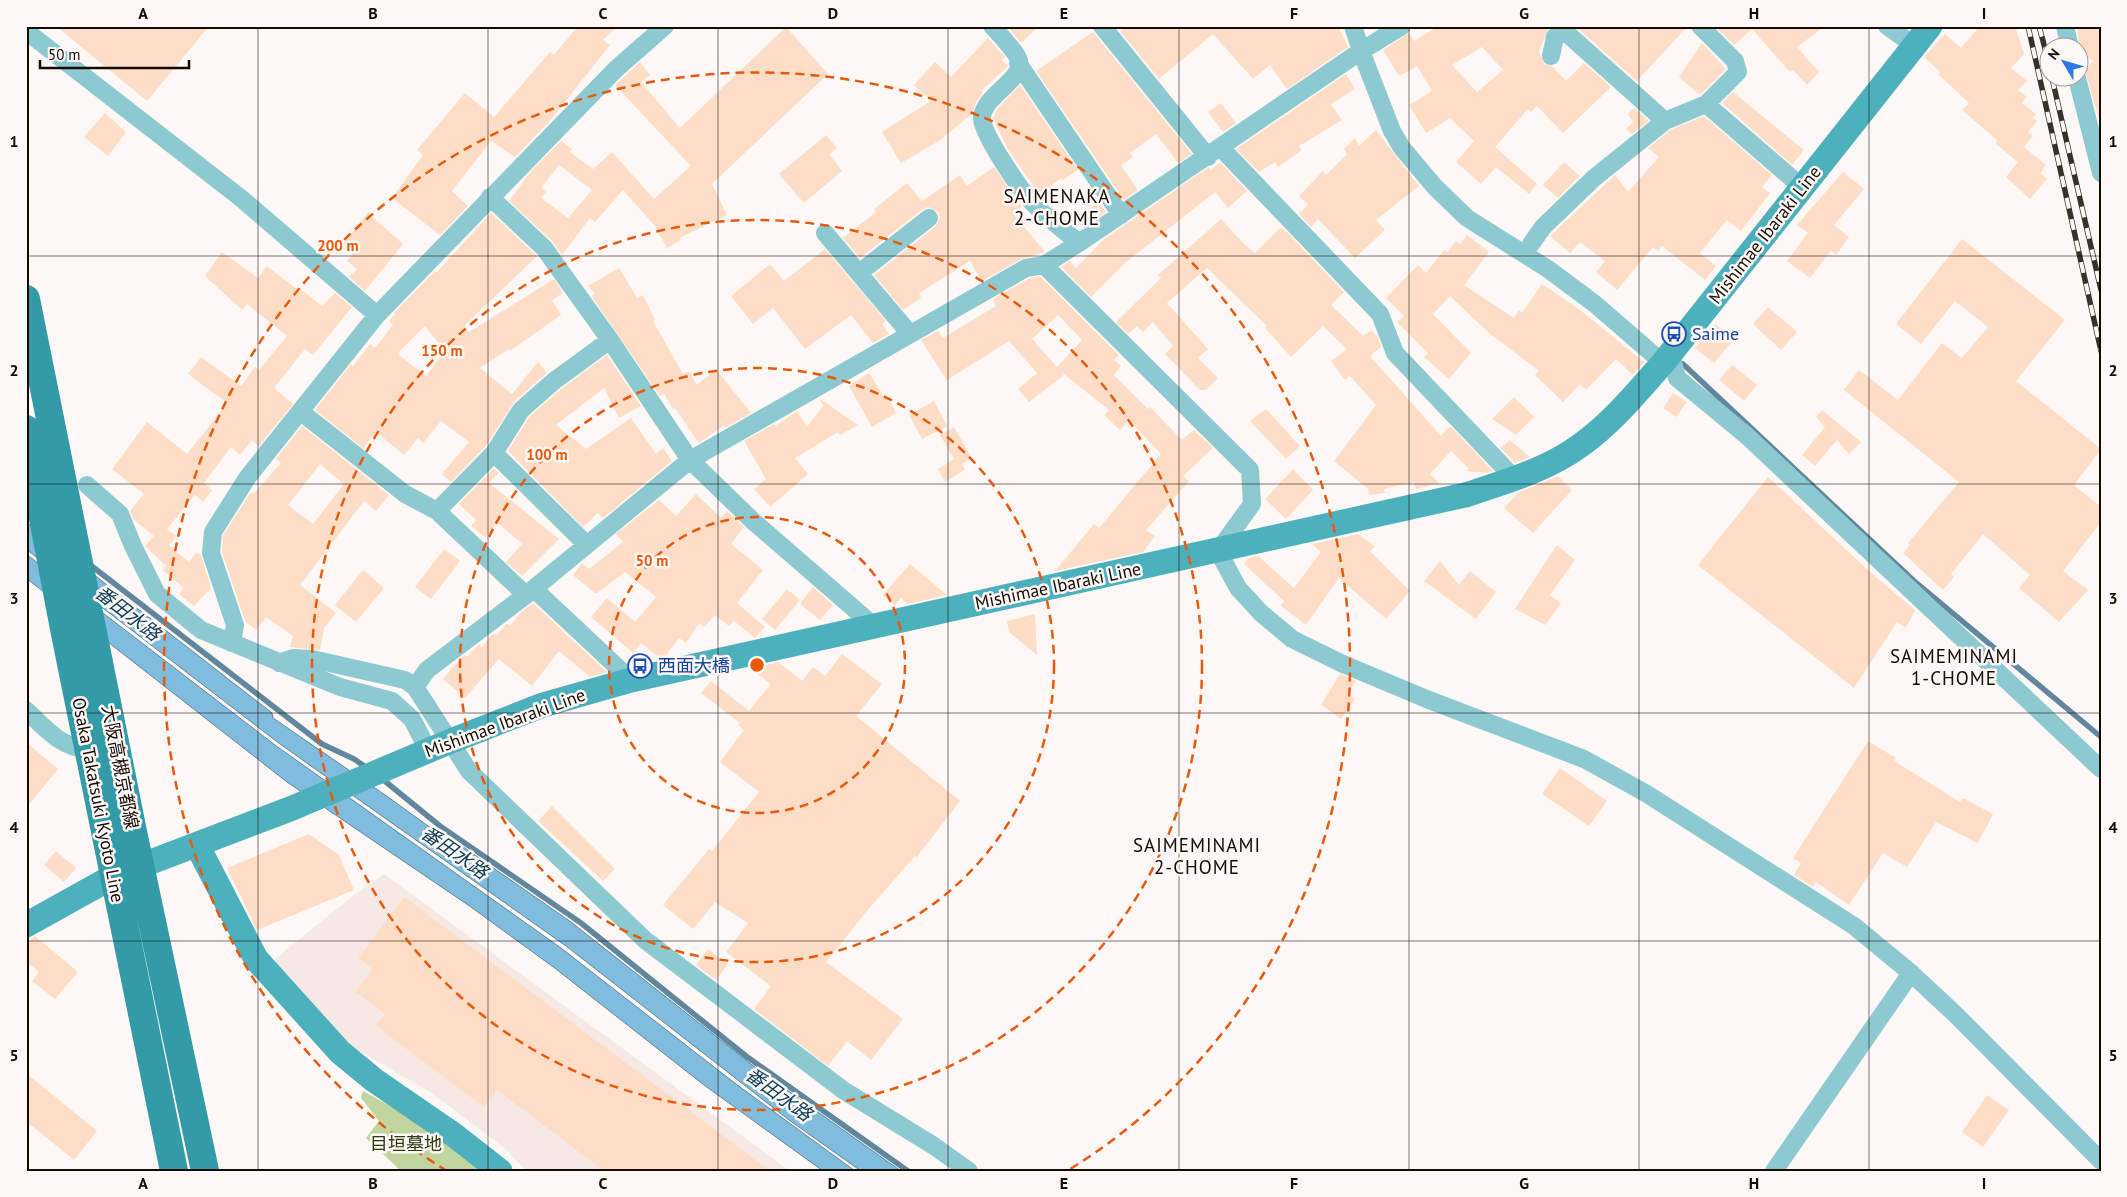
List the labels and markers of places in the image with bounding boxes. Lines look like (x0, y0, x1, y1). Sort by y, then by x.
bus stop icon: Saime (1661, 321, 1687, 347)
place label: Saime (1692, 322, 1739, 345)
bus stop icon: 西面大橋 (627, 653, 653, 679)
place label: 西面大橋 (658, 654, 730, 677)
centre of rings (748, 656, 766, 674)

